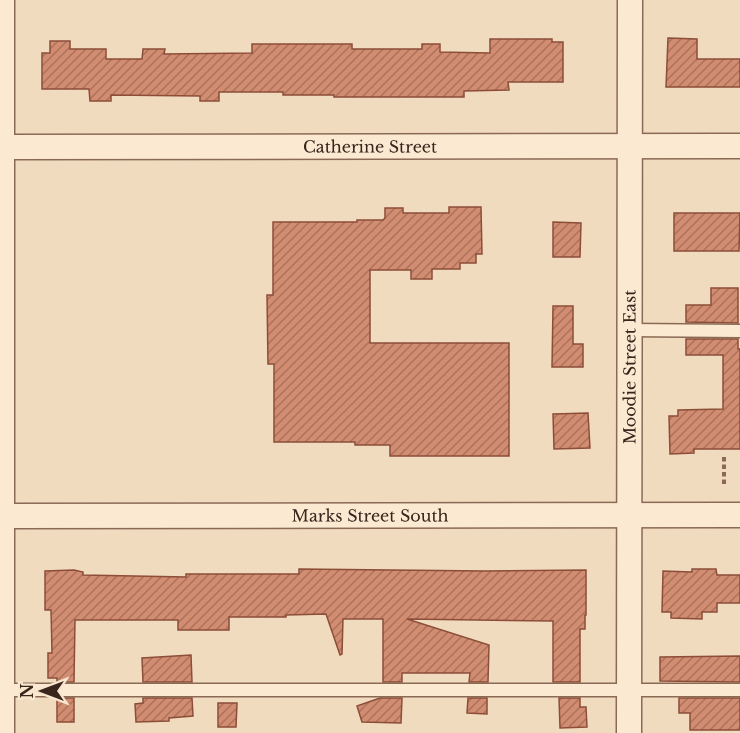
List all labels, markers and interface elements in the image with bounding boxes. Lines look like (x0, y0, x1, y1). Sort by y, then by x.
street label: Catherine Street (303, 136, 437, 157)
street label: Moodie Street East (619, 290, 640, 444)
street label: Marks Street South (291, 505, 449, 526)
north arrow (12, 661, 72, 721)
text: N (17, 683, 37, 699)

